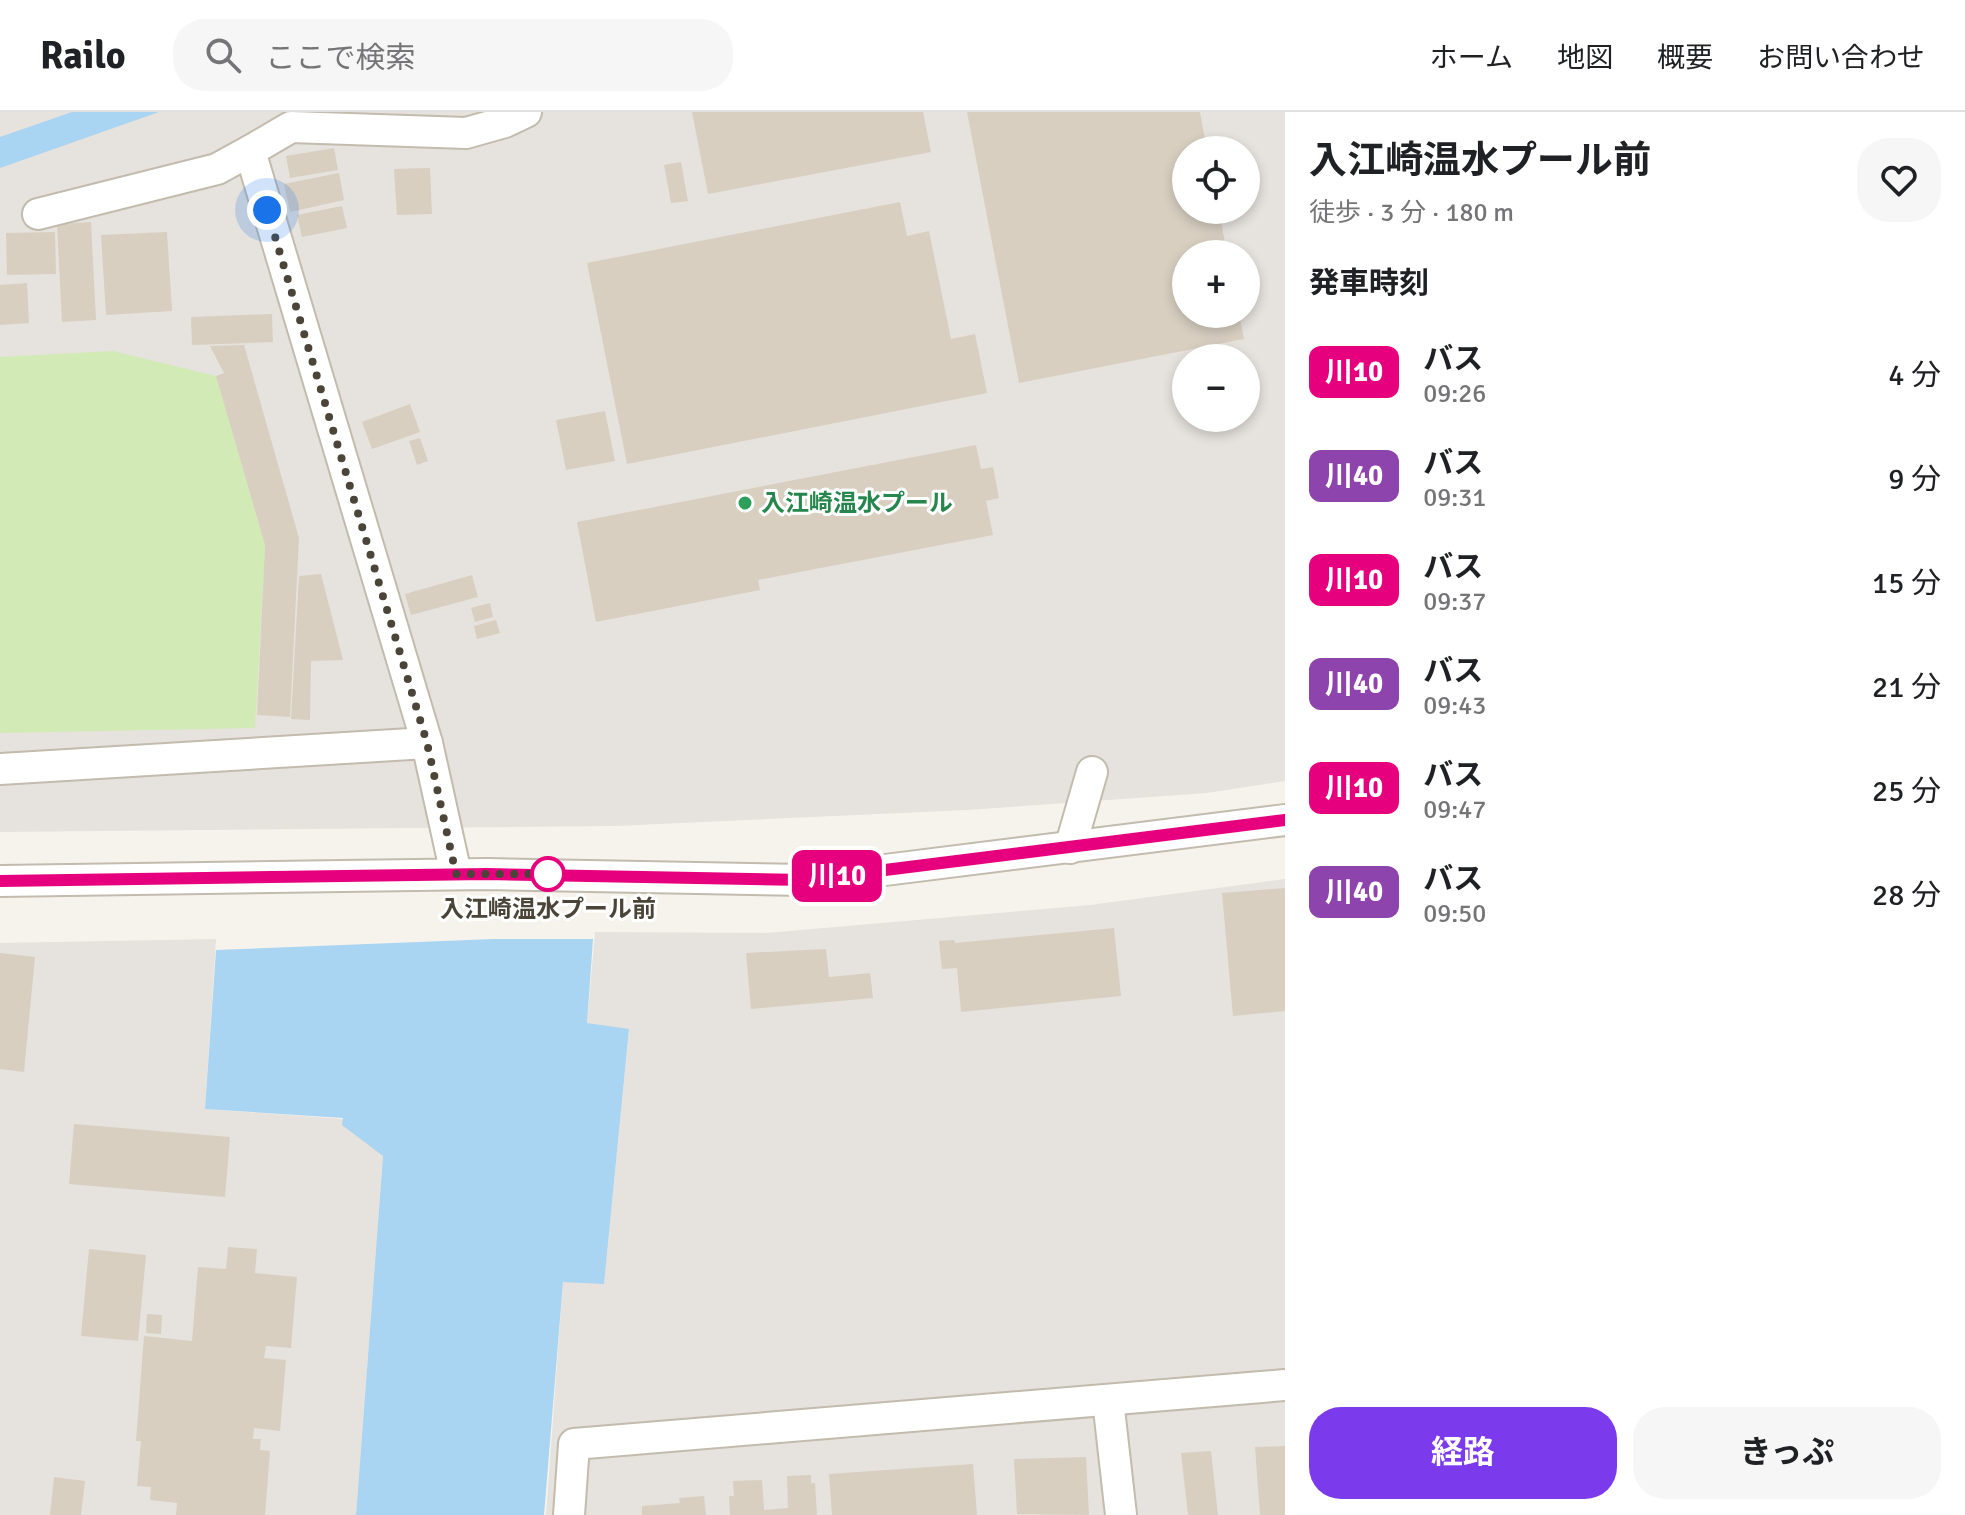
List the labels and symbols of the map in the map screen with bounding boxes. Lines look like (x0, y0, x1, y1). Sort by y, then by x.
your location (247, 190, 287, 230)
place label: 入江崎温水プール (761, 488, 953, 518)
marker: 入江崎温水プール (736, 494, 754, 512)
line badge: 川10 (791, 850, 883, 902)
marker: 入江崎温水プール前 (531, 857, 565, 891)
place label: 入江崎温水プール前 (440, 894, 656, 924)

